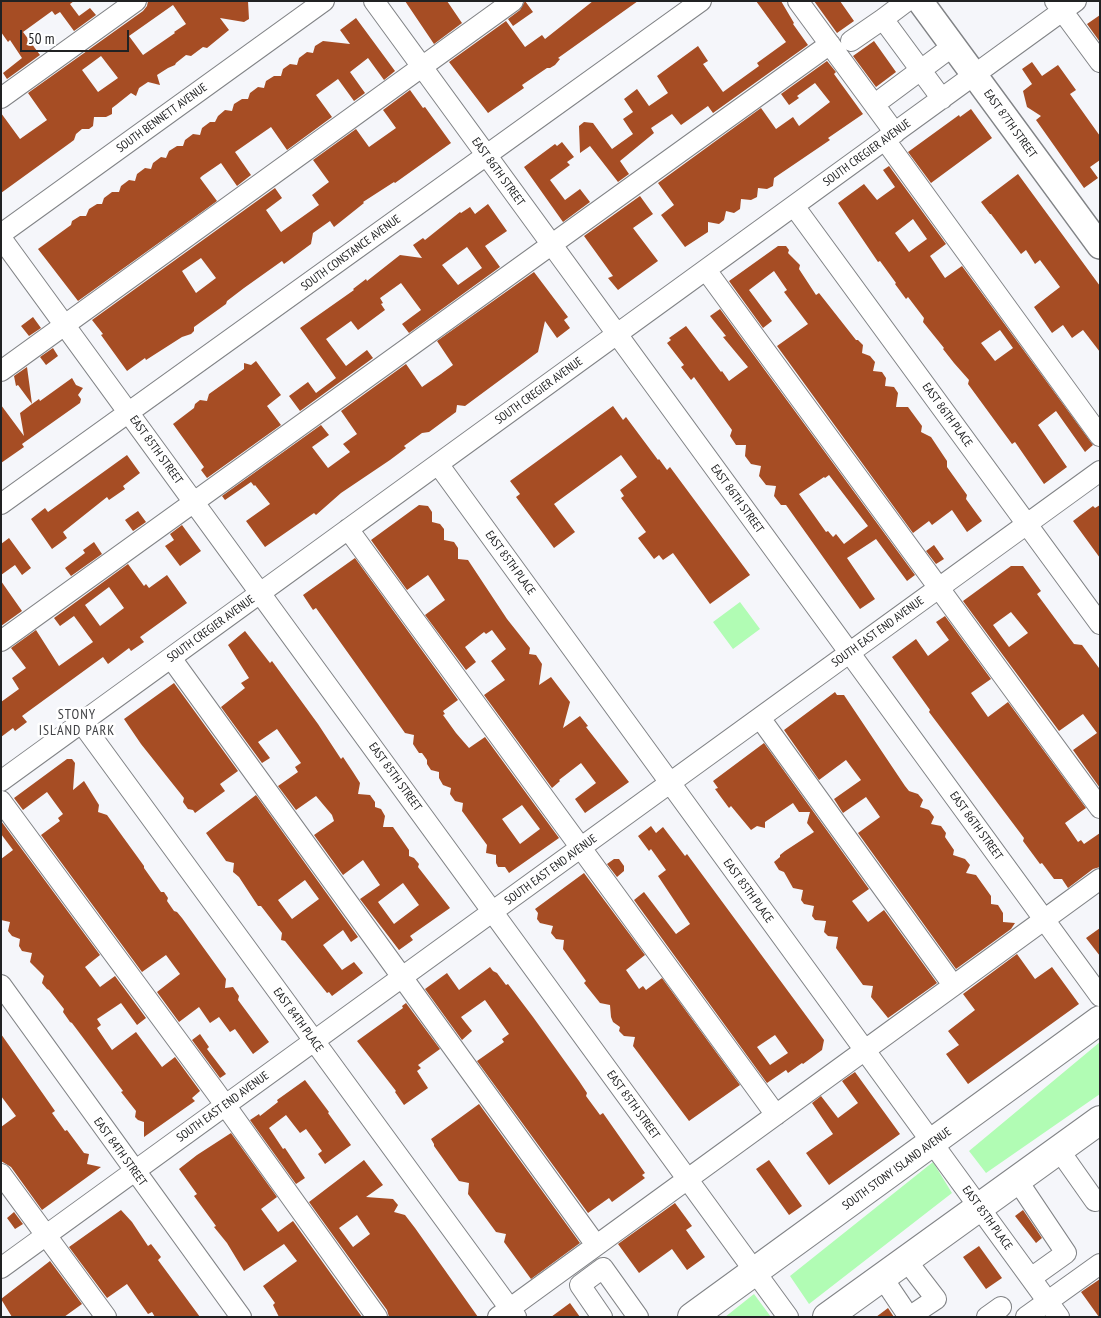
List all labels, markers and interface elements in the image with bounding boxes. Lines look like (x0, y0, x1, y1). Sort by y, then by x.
scale bar (22, 20, 131, 52)
text: 50 m (28, 29, 54, 48)
street label: SOUTH BENNETT AVENUE (114, 80, 210, 156)
street label: EAST 87TH STREET (980, 87, 1040, 161)
street label: SOUTH CREGIER AVENUE (820, 116, 914, 190)
street label: EAST 86TH STREET (468, 135, 528, 209)
street label: SOUTH CONSTANCE AVENUE (298, 212, 404, 294)
street label: SOUTH CREGIER AVENUE (492, 354, 586, 428)
street label: EAST 86TH PLACE (919, 380, 975, 450)
street label: EAST 85TH STREET (126, 413, 186, 487)
street label: EAST 86TH STREET (707, 462, 767, 536)
street label: EAST 85TH PLACE (482, 528, 538, 598)
street label: SOUTH CREGIER AVENUE (164, 592, 258, 666)
street label: SOUTH EAST END AVENUE (829, 594, 927, 670)
district label: STONY ISLAND PARK (37, 707, 117, 740)
street label: EAST 85TH STREET (365, 740, 425, 814)
street label: EAST 86TH STREET (946, 789, 1006, 863)
street label: SOUTH EAST END AVENUE (502, 832, 600, 908)
street label: EAST 85TH PLACE (720, 856, 776, 926)
street label: EAST 84TH PLACE (270, 985, 326, 1055)
street label: EAST 85TH STREET (603, 1068, 663, 1142)
street label: SOUTH EAST END AVENUE (174, 1069, 272, 1145)
street label: EAST 84TH STREET (90, 1115, 150, 1189)
street label: SOUTH STONY ISLAND AVENUE (840, 1125, 954, 1213)
street label: EAST 85TH PLACE (959, 1183, 1015, 1253)

